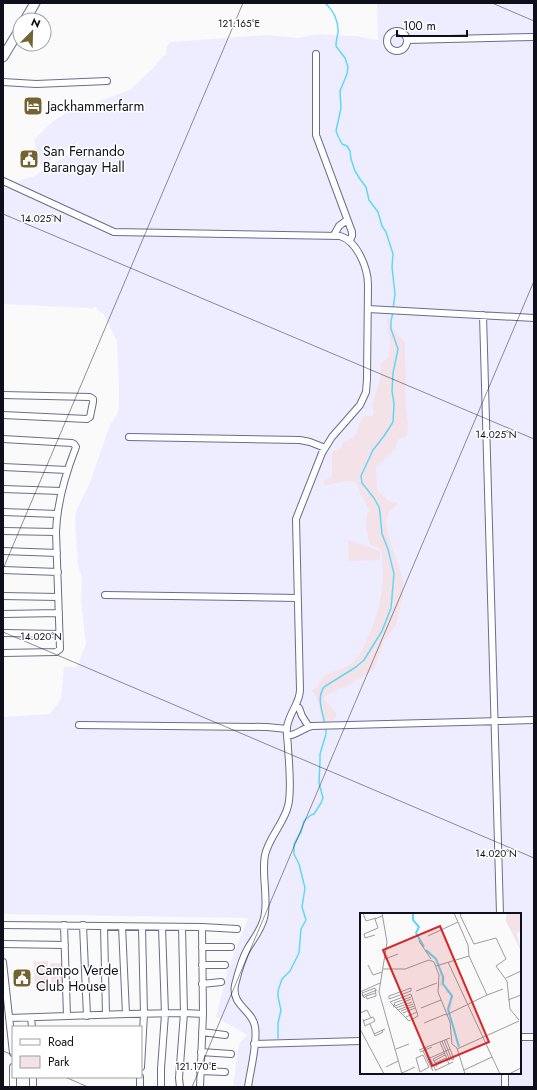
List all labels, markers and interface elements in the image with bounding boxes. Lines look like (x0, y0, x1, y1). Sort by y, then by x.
north arrow (12, 12, 52, 52)
scale bar (397, 12, 467, 38)
text: N (29, 14, 43, 32)
text: 121.165°E (218, 16, 260, 31)
text: 100 m (403, 17, 436, 35)
hotel icon: Jackhammerfarm (22, 95, 44, 117)
place label: Jackhammerfarm (45, 96, 144, 116)
place label: San Fernando Barangay Hall (43, 141, 125, 177)
public building icon: San Fernando Barangay Hall (18, 148, 40, 170)
text: 14.025°N (20, 211, 62, 226)
text: 14.025°N (475, 427, 517, 442)
text: 14.020°N (20, 629, 62, 644)
text: 14.020°N (475, 846, 517, 861)
inset map (360, 913, 521, 1074)
place label: Campo Verde Club House (36, 960, 118, 996)
public building icon: Campo Verde Club House (11, 967, 33, 989)
legend (12, 1026, 142, 1078)
text: Road (48, 1033, 74, 1051)
text: Park (48, 1053, 70, 1071)
text: 121.170°E (175, 1059, 217, 1074)

